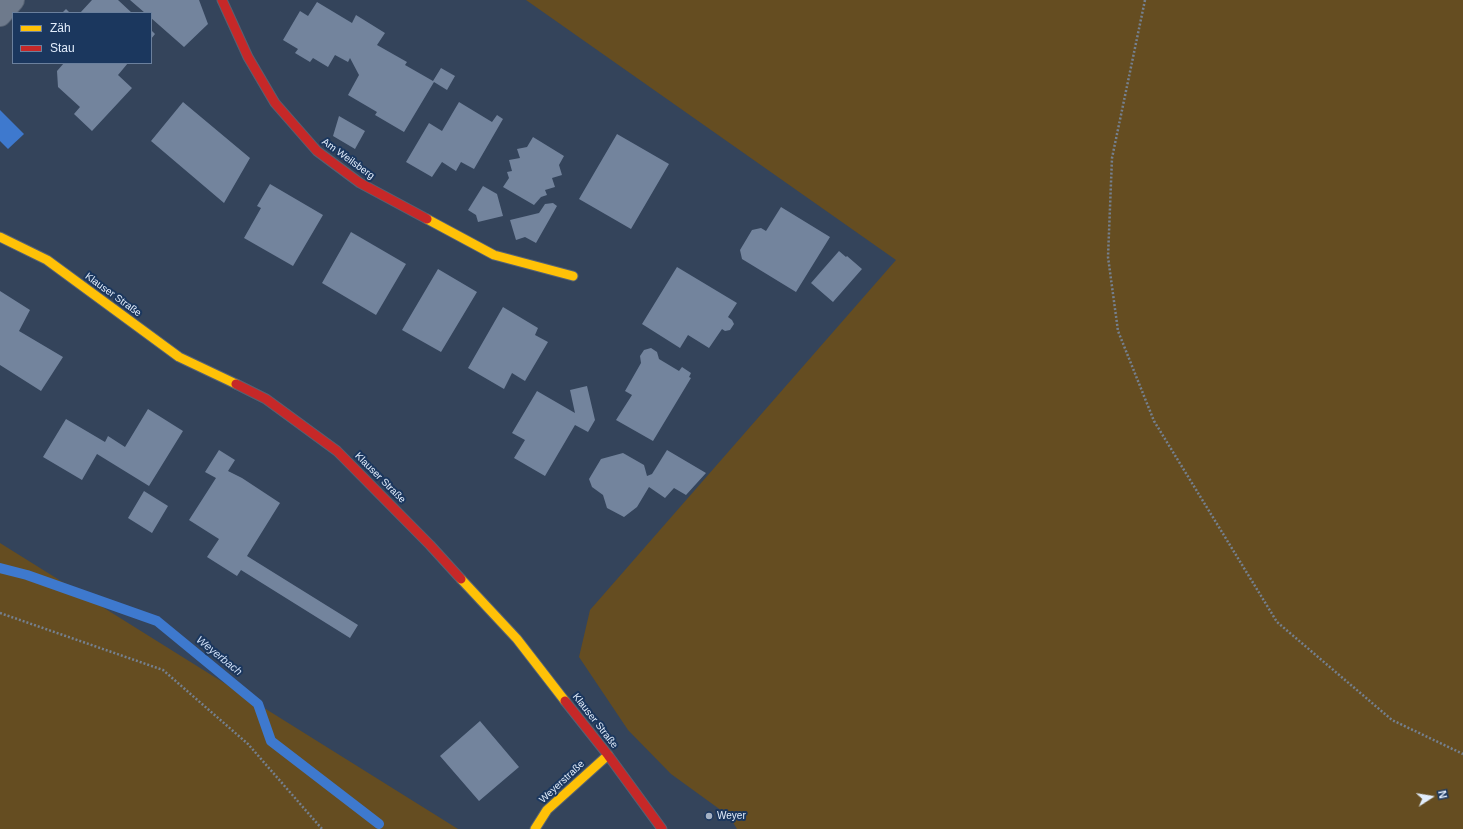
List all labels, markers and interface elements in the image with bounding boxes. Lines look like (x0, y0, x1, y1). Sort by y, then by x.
legend (12, 12, 152, 64)
text: Zäh (50, 21, 71, 35)
text: Stau (50, 41, 75, 55)
street label: Am Weilsberg (319, 136, 377, 182)
street label: Klauser Straße (82, 271, 144, 319)
street label: Klauser Straße (352, 450, 408, 506)
water label: Weyerbach (193, 633, 245, 679)
street label: Klauser Straße (570, 691, 620, 751)
street label: Weyerstraße (537, 758, 587, 806)
north arrow (1411, 777, 1451, 817)
text: N (1436, 789, 1449, 800)
place label: Weyer (717, 810, 746, 822)
marker: Weyer (704, 811, 714, 821)

